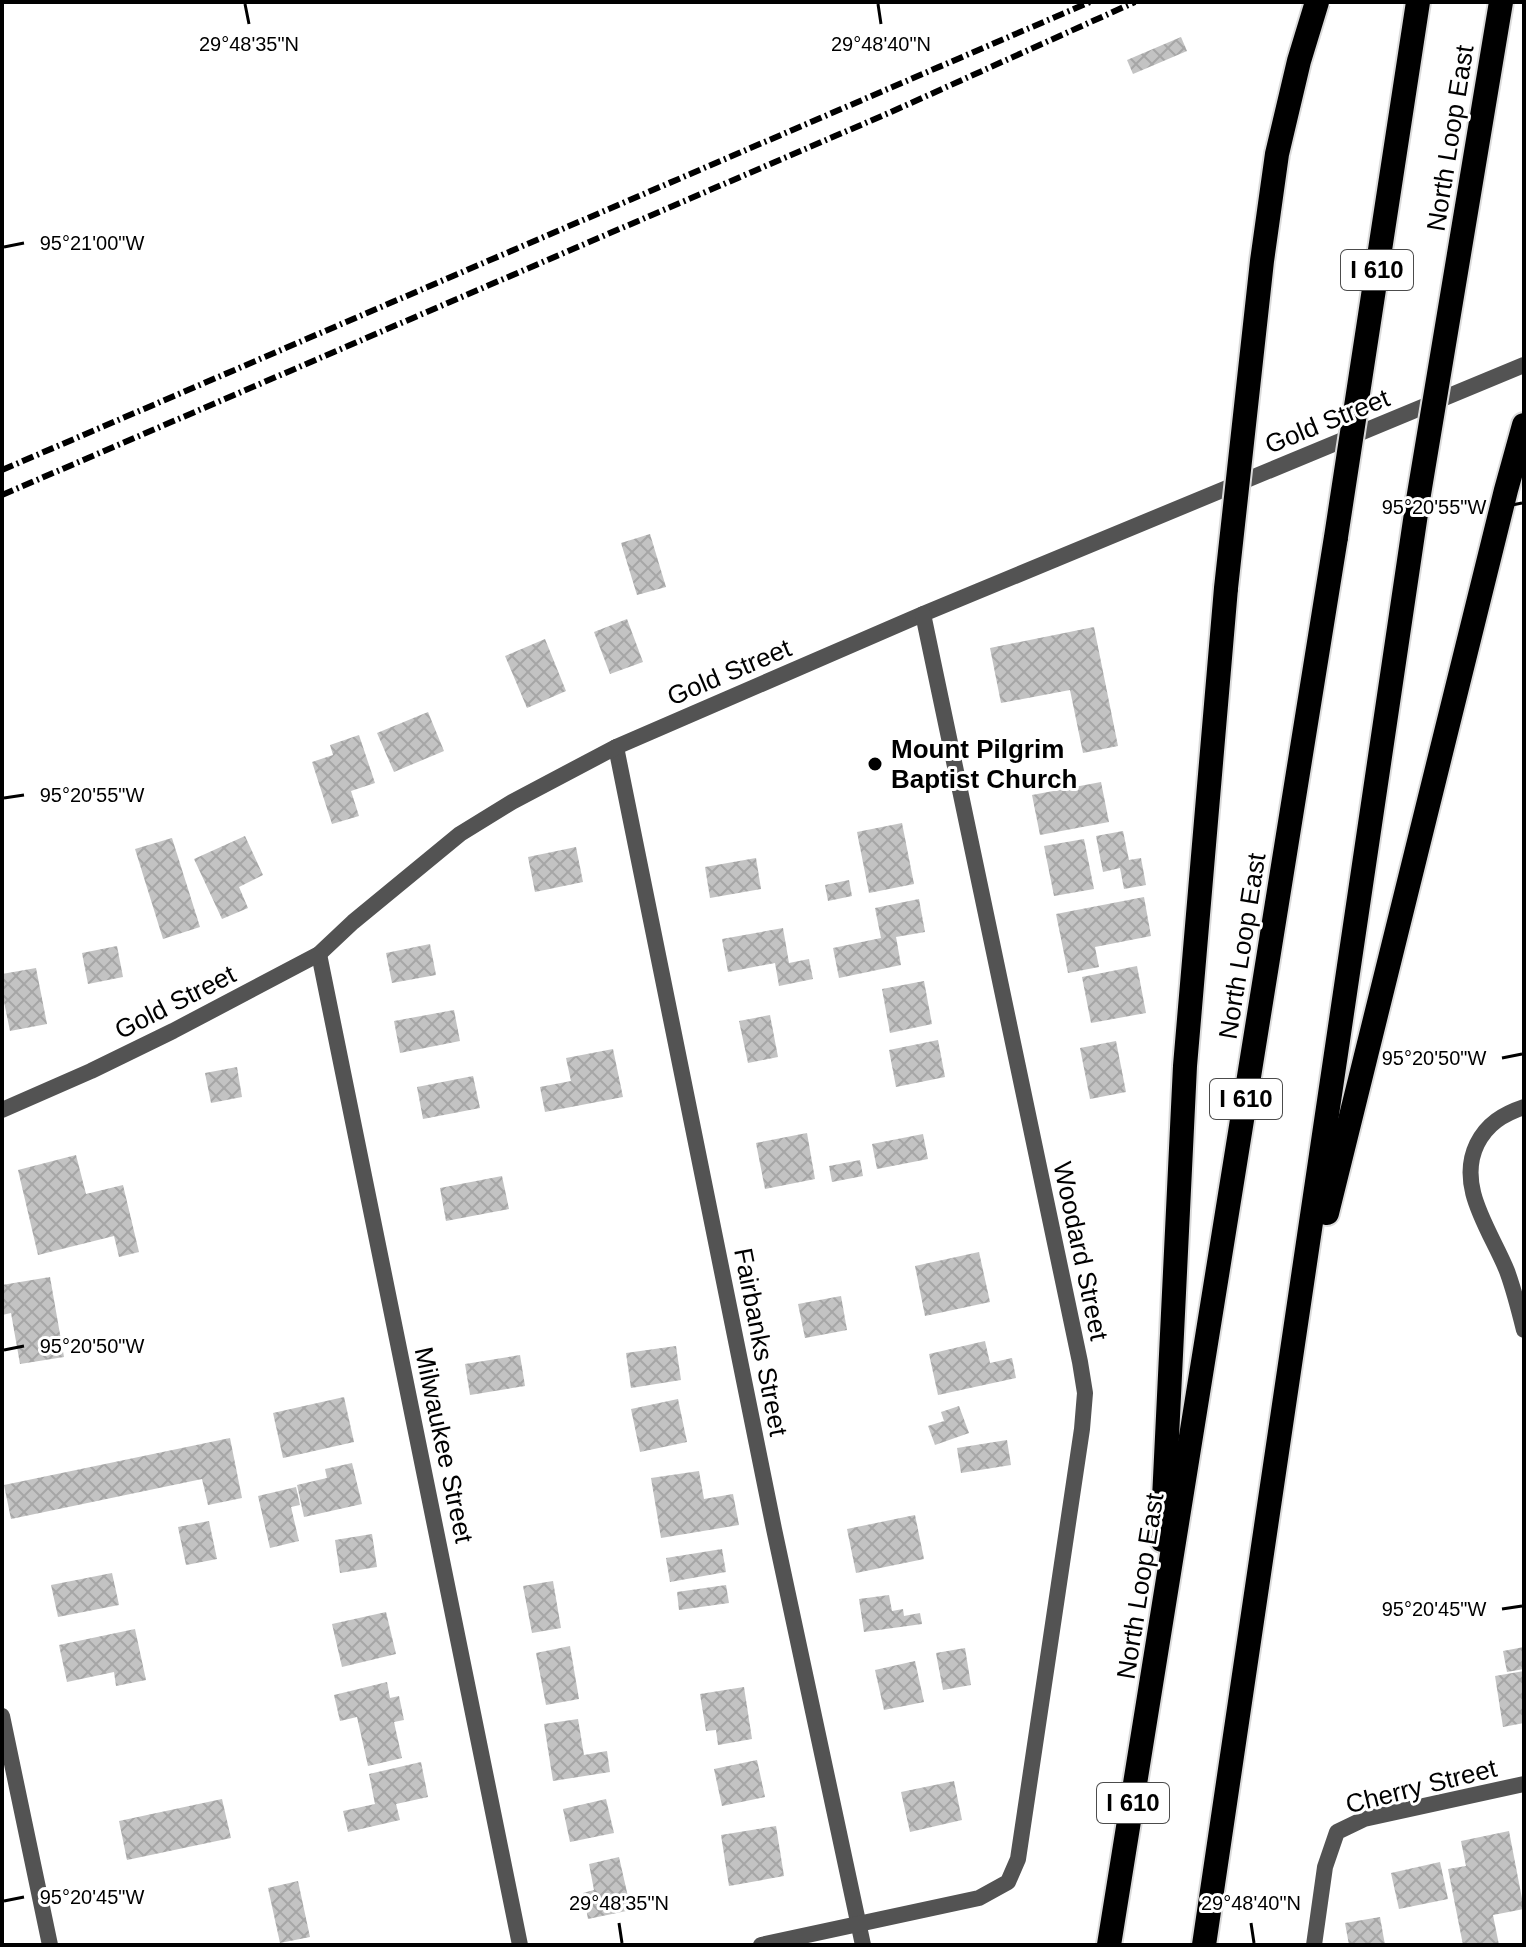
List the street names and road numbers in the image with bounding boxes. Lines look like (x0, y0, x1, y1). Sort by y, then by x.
street label: North Loop East (1420, 42, 1480, 233)
road number: I 610 (1341, 250, 1413, 290)
street label: Gold Street (1260, 382, 1394, 460)
street label: Gold Street (663, 632, 796, 712)
street label: North Loop East (1212, 850, 1272, 1041)
street label: Gold Street (110, 958, 241, 1045)
road number: I 610 (1210, 1079, 1282, 1119)
street label: Woodard Street (1047, 1159, 1115, 1344)
street label: Fairbanks Street (728, 1246, 794, 1439)
street label: Milwaukee Street (409, 1344, 480, 1546)
street label: North Loop East (1110, 1490, 1170, 1681)
street label: Cherry Street (1342, 1753, 1500, 1819)
road number: I 610 (1097, 1783, 1169, 1823)

